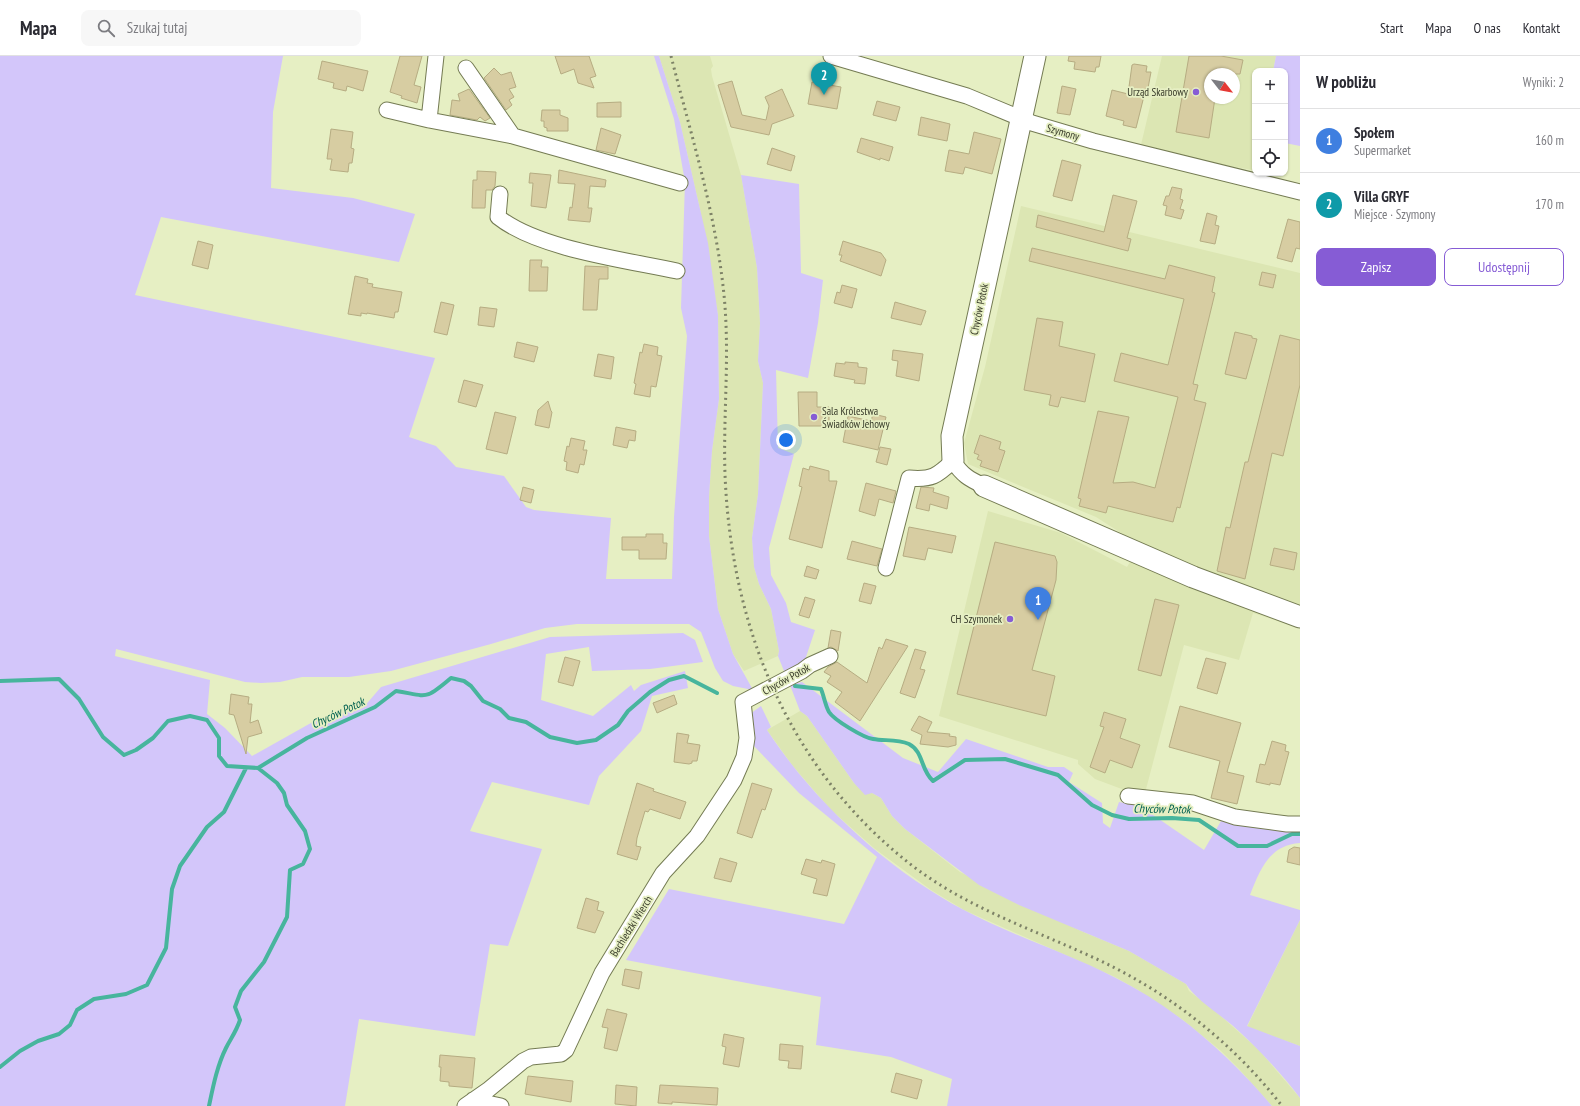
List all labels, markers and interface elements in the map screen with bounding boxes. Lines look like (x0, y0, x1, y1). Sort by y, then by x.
search box (81, 10, 361, 46)
text: Mapa (20, 16, 57, 40)
icon: search (95, 17, 117, 39)
text: Szukaj tutaj (127, 18, 187, 37)
text: Start (1380, 19, 1403, 37)
text: Mapa (1425, 19, 1452, 37)
text: O nas (1474, 19, 1501, 37)
text: Kontakt (1523, 19, 1560, 37)
pin: 2 (811, 62, 837, 95)
north arrow (1204, 68, 1240, 104)
map controls (1252, 68, 1288, 176)
button: + (1252, 68, 1288, 104)
text: W pobliżu (1316, 71, 1376, 93)
text: Wyniki: 2 (1523, 74, 1564, 91)
place label: Urząd Skarbowy (1127, 85, 1189, 99)
marker: Urząd Skarbowy (1191, 87, 1201, 97)
button: − (1252, 104, 1288, 140)
street label: Szymony (1045, 121, 1082, 144)
text: Społem (1354, 123, 1394, 142)
text: 1 (1326, 132, 1332, 149)
text: 160 m (1535, 132, 1564, 149)
button: locate (1252, 140, 1288, 176)
text: Supermarket (1354, 142, 1411, 159)
text: Villa GRYF (1354, 187, 1409, 206)
text: 2 (1326, 196, 1332, 213)
text: 170 m (1535, 196, 1564, 213)
text: Miejsce · Szymony (1354, 206, 1435, 223)
button: Zapisz (1316, 248, 1436, 286)
button: Udostępnij (1444, 248, 1564, 286)
street label: Chyców Potok (967, 281, 991, 336)
place label: Sala Królestwa Świadków Jehowy (822, 404, 890, 431)
marker: Sala Królestwa Świadków Jehowy (809, 412, 819, 422)
your location (776, 430, 796, 450)
pin: 1 (1025, 587, 1051, 620)
place label: CH Szymonek (950, 612, 1003, 626)
marker: CH Szymonek (1005, 614, 1015, 624)
street label: Chyców Potok (760, 660, 813, 698)
water label: Chyców Potok (309, 693, 368, 731)
water label: Chyców Potok (1133, 801, 1192, 817)
street label: Bachledzki Wierch (607, 893, 655, 959)

